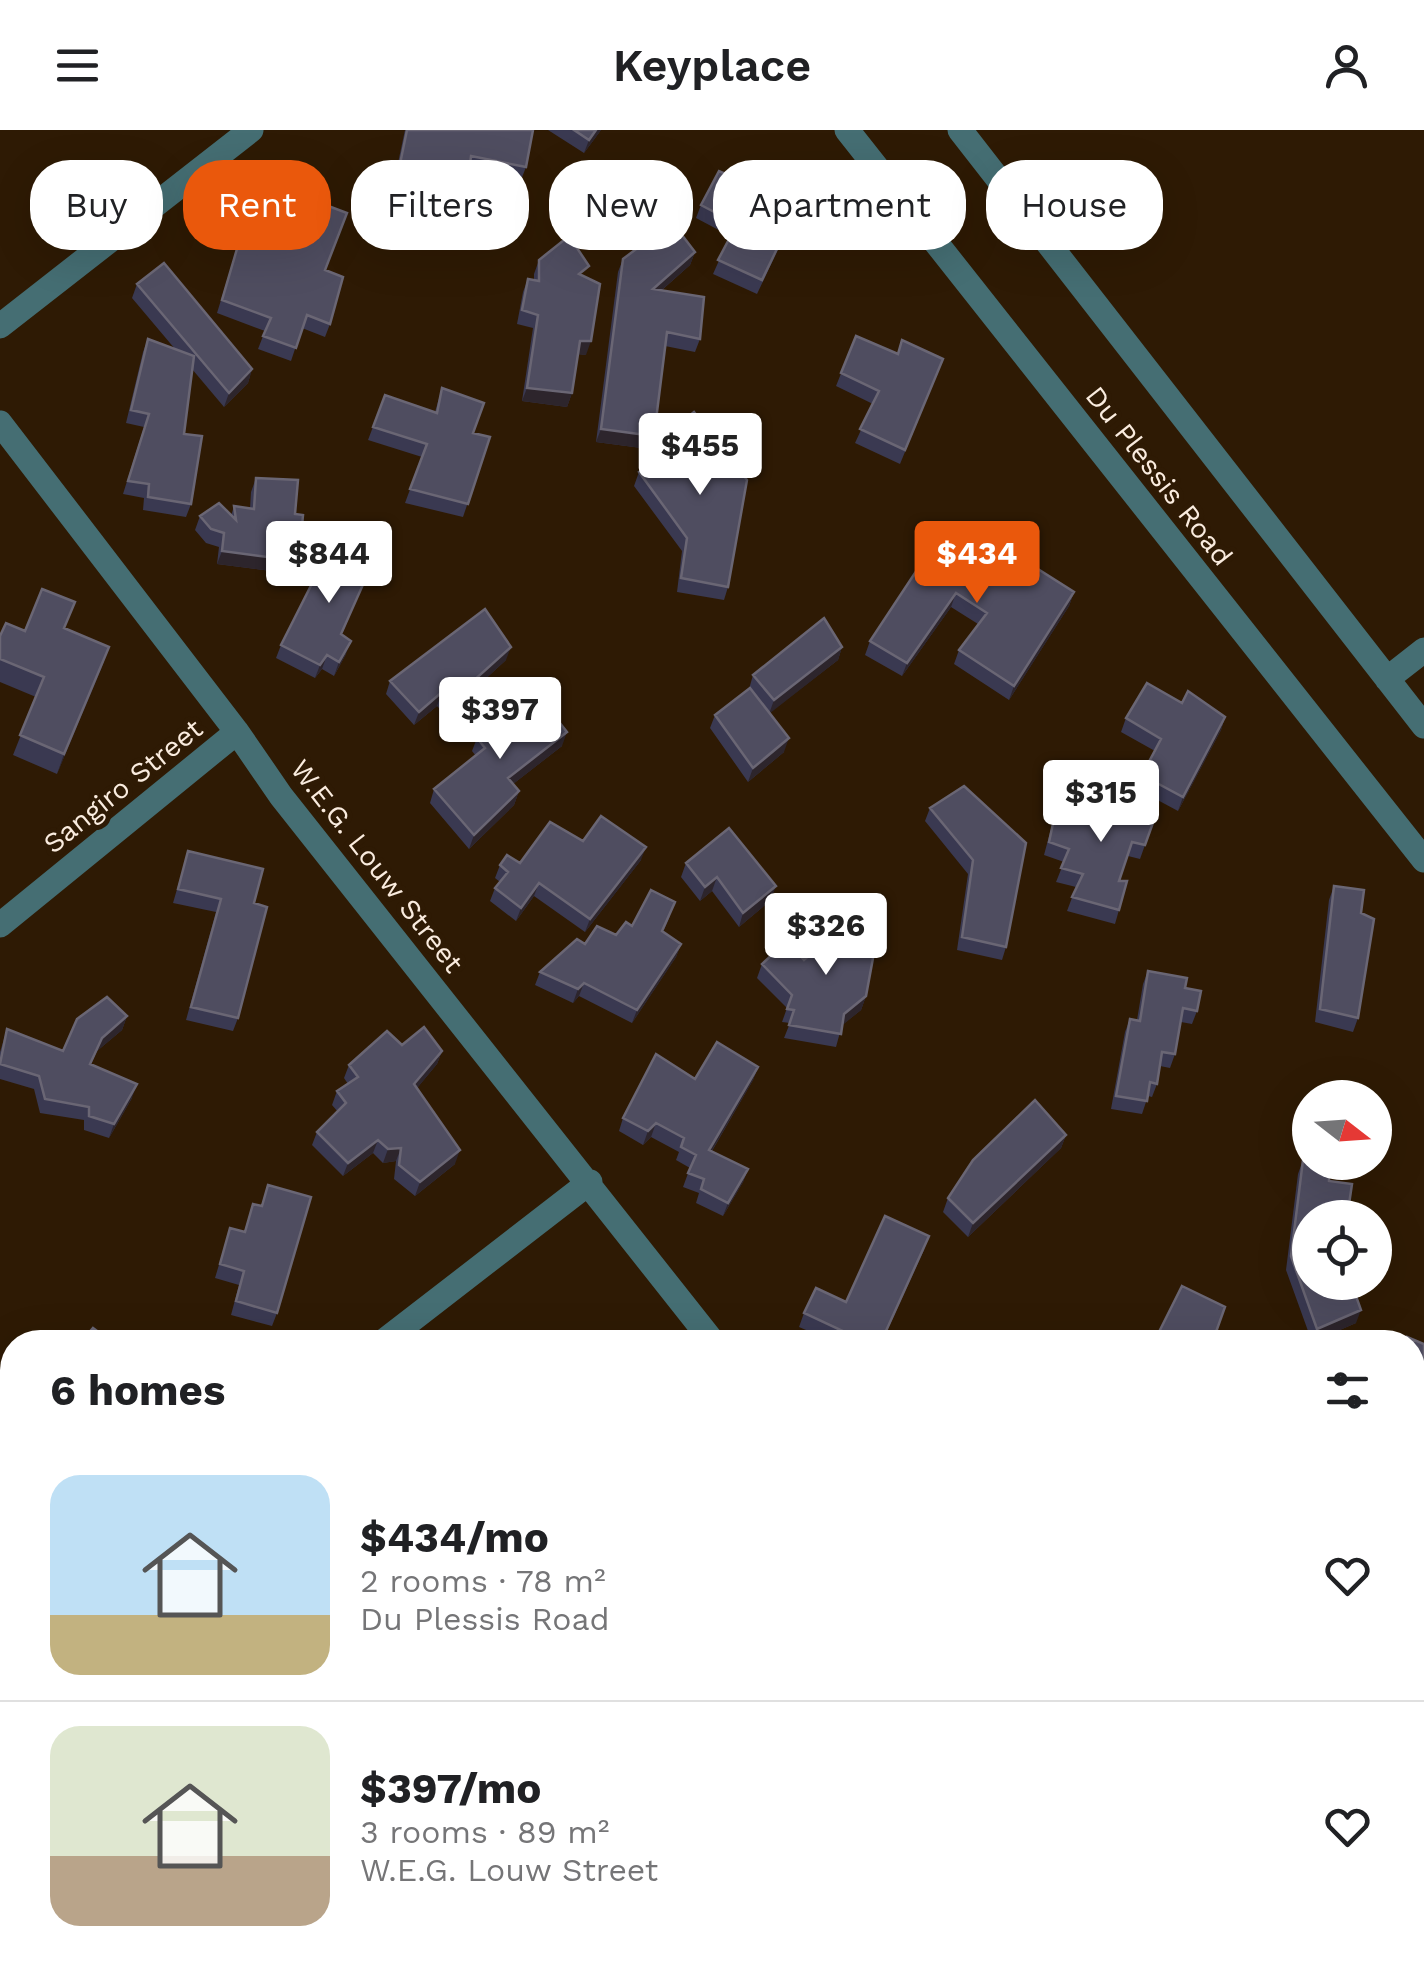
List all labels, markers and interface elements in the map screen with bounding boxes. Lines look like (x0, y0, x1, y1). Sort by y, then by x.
icon: menu (50, 38, 105, 93)
icon: person (1319, 38, 1374, 93)
text: Keyplace (613, 39, 811, 92)
chip: Buy (30, 160, 163, 250)
chip: Rent (183, 160, 331, 250)
chip: Filters (351, 160, 529, 250)
chip: New (549, 160, 693, 250)
chip: Apartment (713, 160, 966, 250)
chip: House (986, 160, 1163, 250)
street label: Du Plessis Road (1079, 380, 1239, 572)
pin: $455 (641, 413, 759, 498)
text: $455 (661, 426, 739, 464)
pin: $844 (270, 521, 388, 606)
pin: $434 (918, 521, 1036, 606)
text: $844 (288, 534, 370, 572)
text: $434 (937, 534, 1017, 572)
pin: $397 (441, 677, 559, 762)
text: $397 (461, 690, 539, 728)
street label: Sangiro Street (37, 712, 209, 860)
street label: W.E.G. Louw Street (284, 753, 470, 979)
pin: $315 (1042, 760, 1160, 845)
text: $315 (1065, 773, 1137, 811)
pin: $326 (767, 893, 885, 978)
text: $326 (787, 906, 865, 944)
north arrow (1292, 1080, 1392, 1180)
map controls (1292, 1080, 1392, 1300)
button: locate (1292, 1200, 1392, 1300)
icon: filters (1320, 1363, 1375, 1418)
text: 6 homes (50, 1366, 225, 1415)
text: $434/mo (360, 1513, 549, 1562)
icon: home (130, 1515, 250, 1635)
icon: heart (1320, 1548, 1375, 1603)
text: 2 rooms · 78 m² (360, 1562, 606, 1600)
text: Du Plessis Road (360, 1600, 610, 1638)
text: $397/mo (360, 1764, 541, 1813)
icon: home (130, 1766, 250, 1886)
icon: heart (1320, 1799, 1375, 1854)
text: 3 rooms · 89 m² (360, 1813, 609, 1851)
text: W.E.G. Louw Street (360, 1851, 658, 1889)

